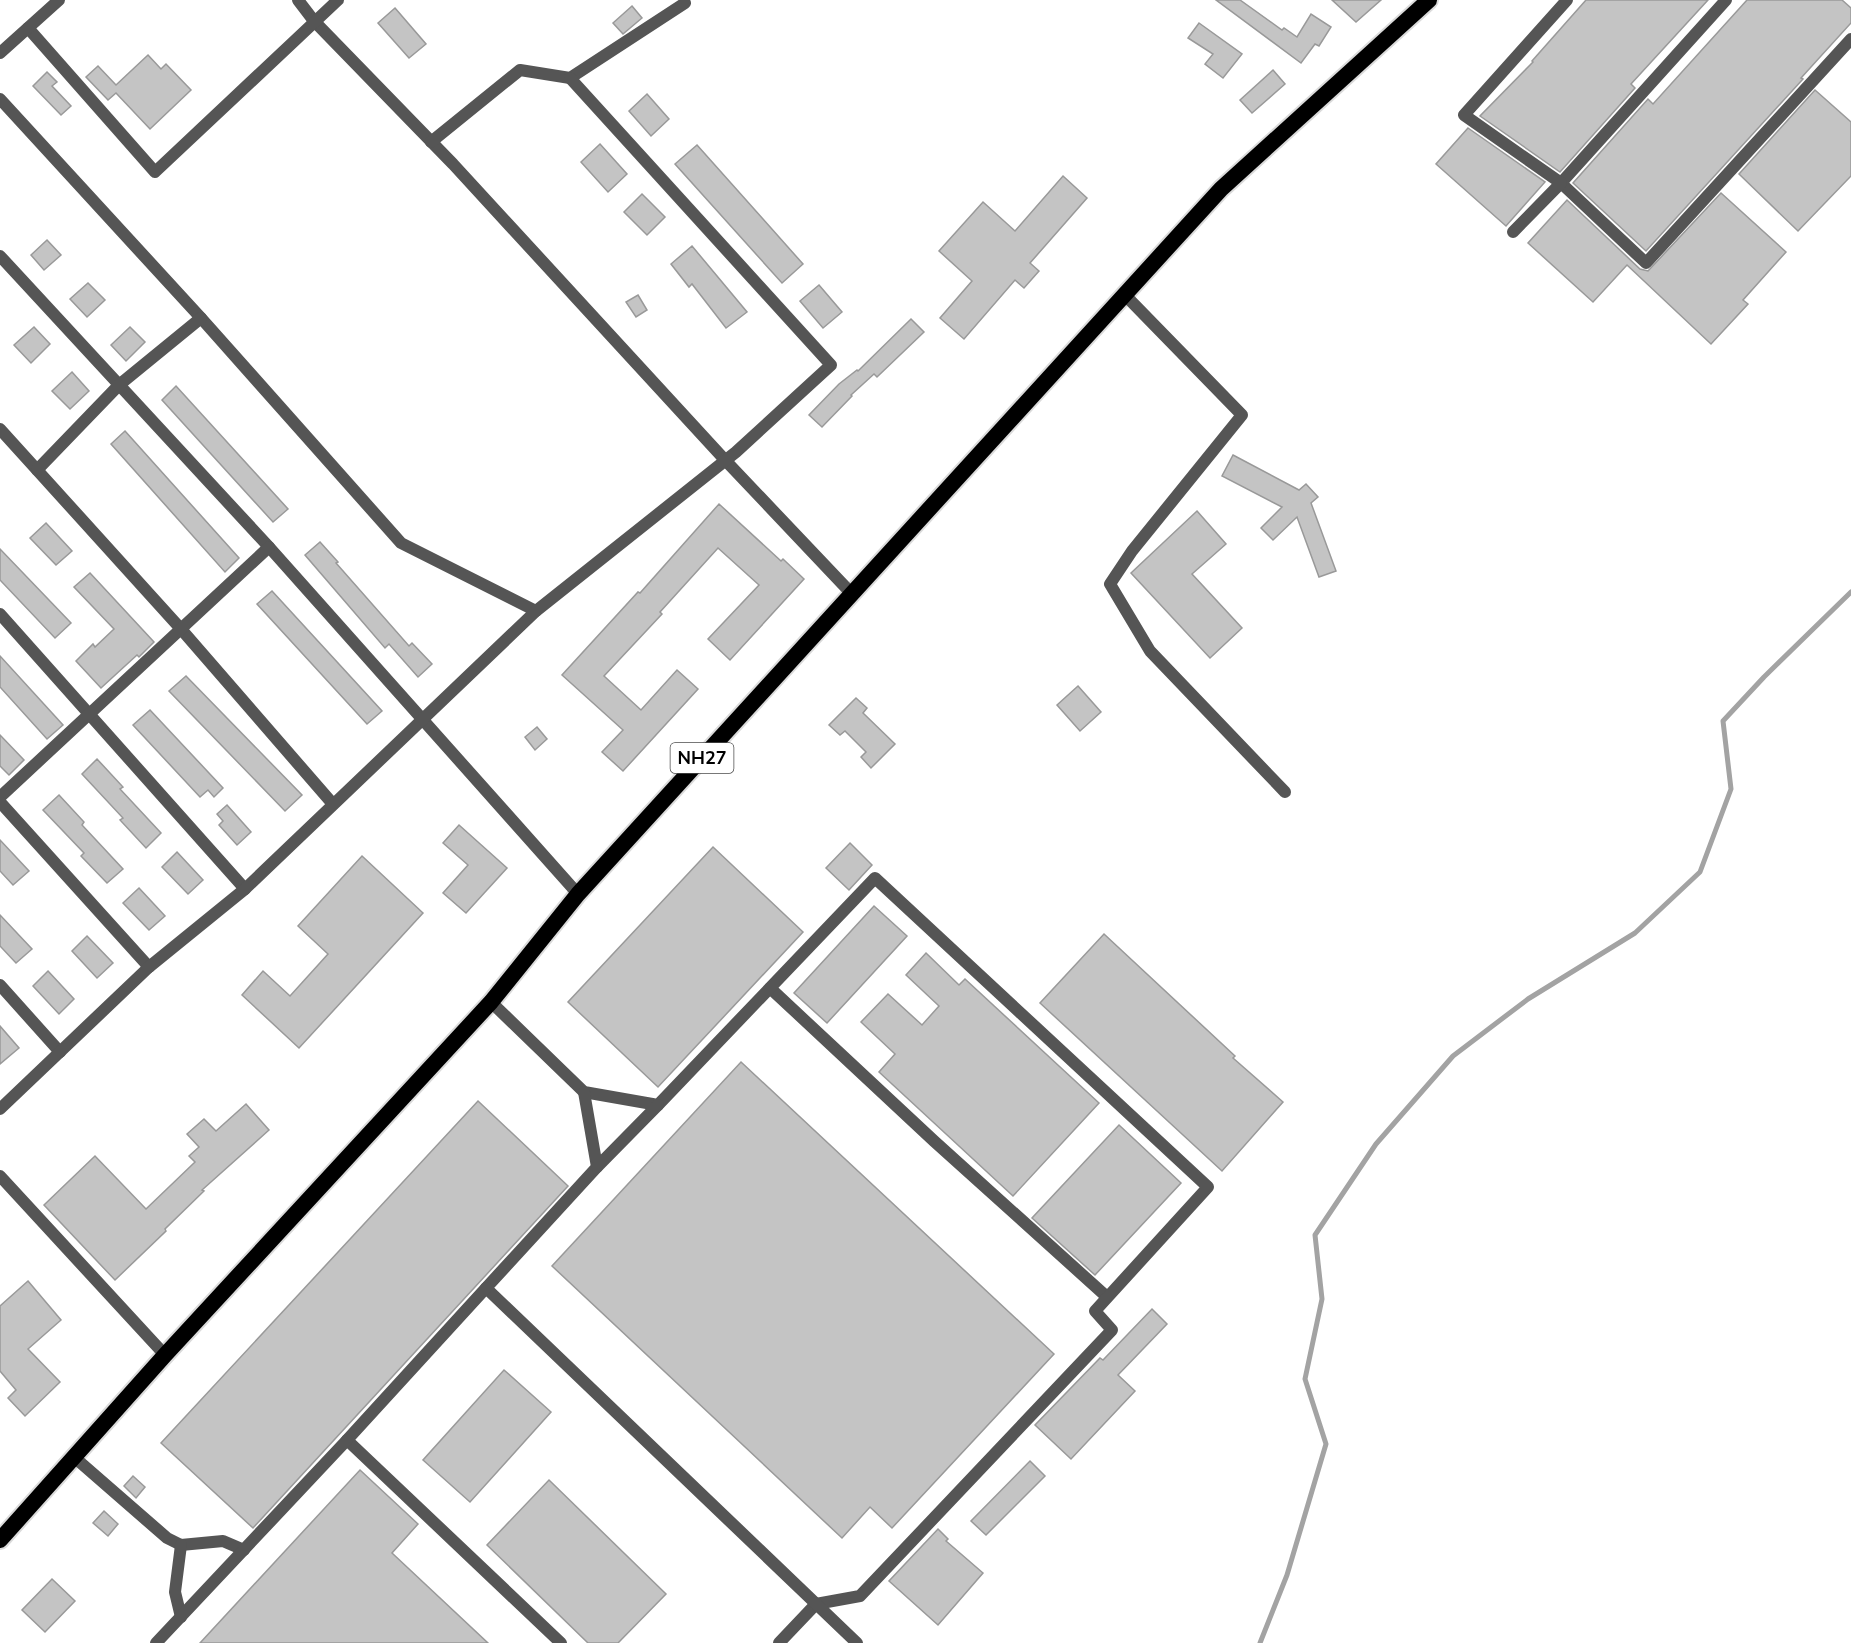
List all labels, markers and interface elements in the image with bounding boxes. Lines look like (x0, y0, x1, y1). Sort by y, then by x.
road number: NH27 (670, 743, 734, 773)

